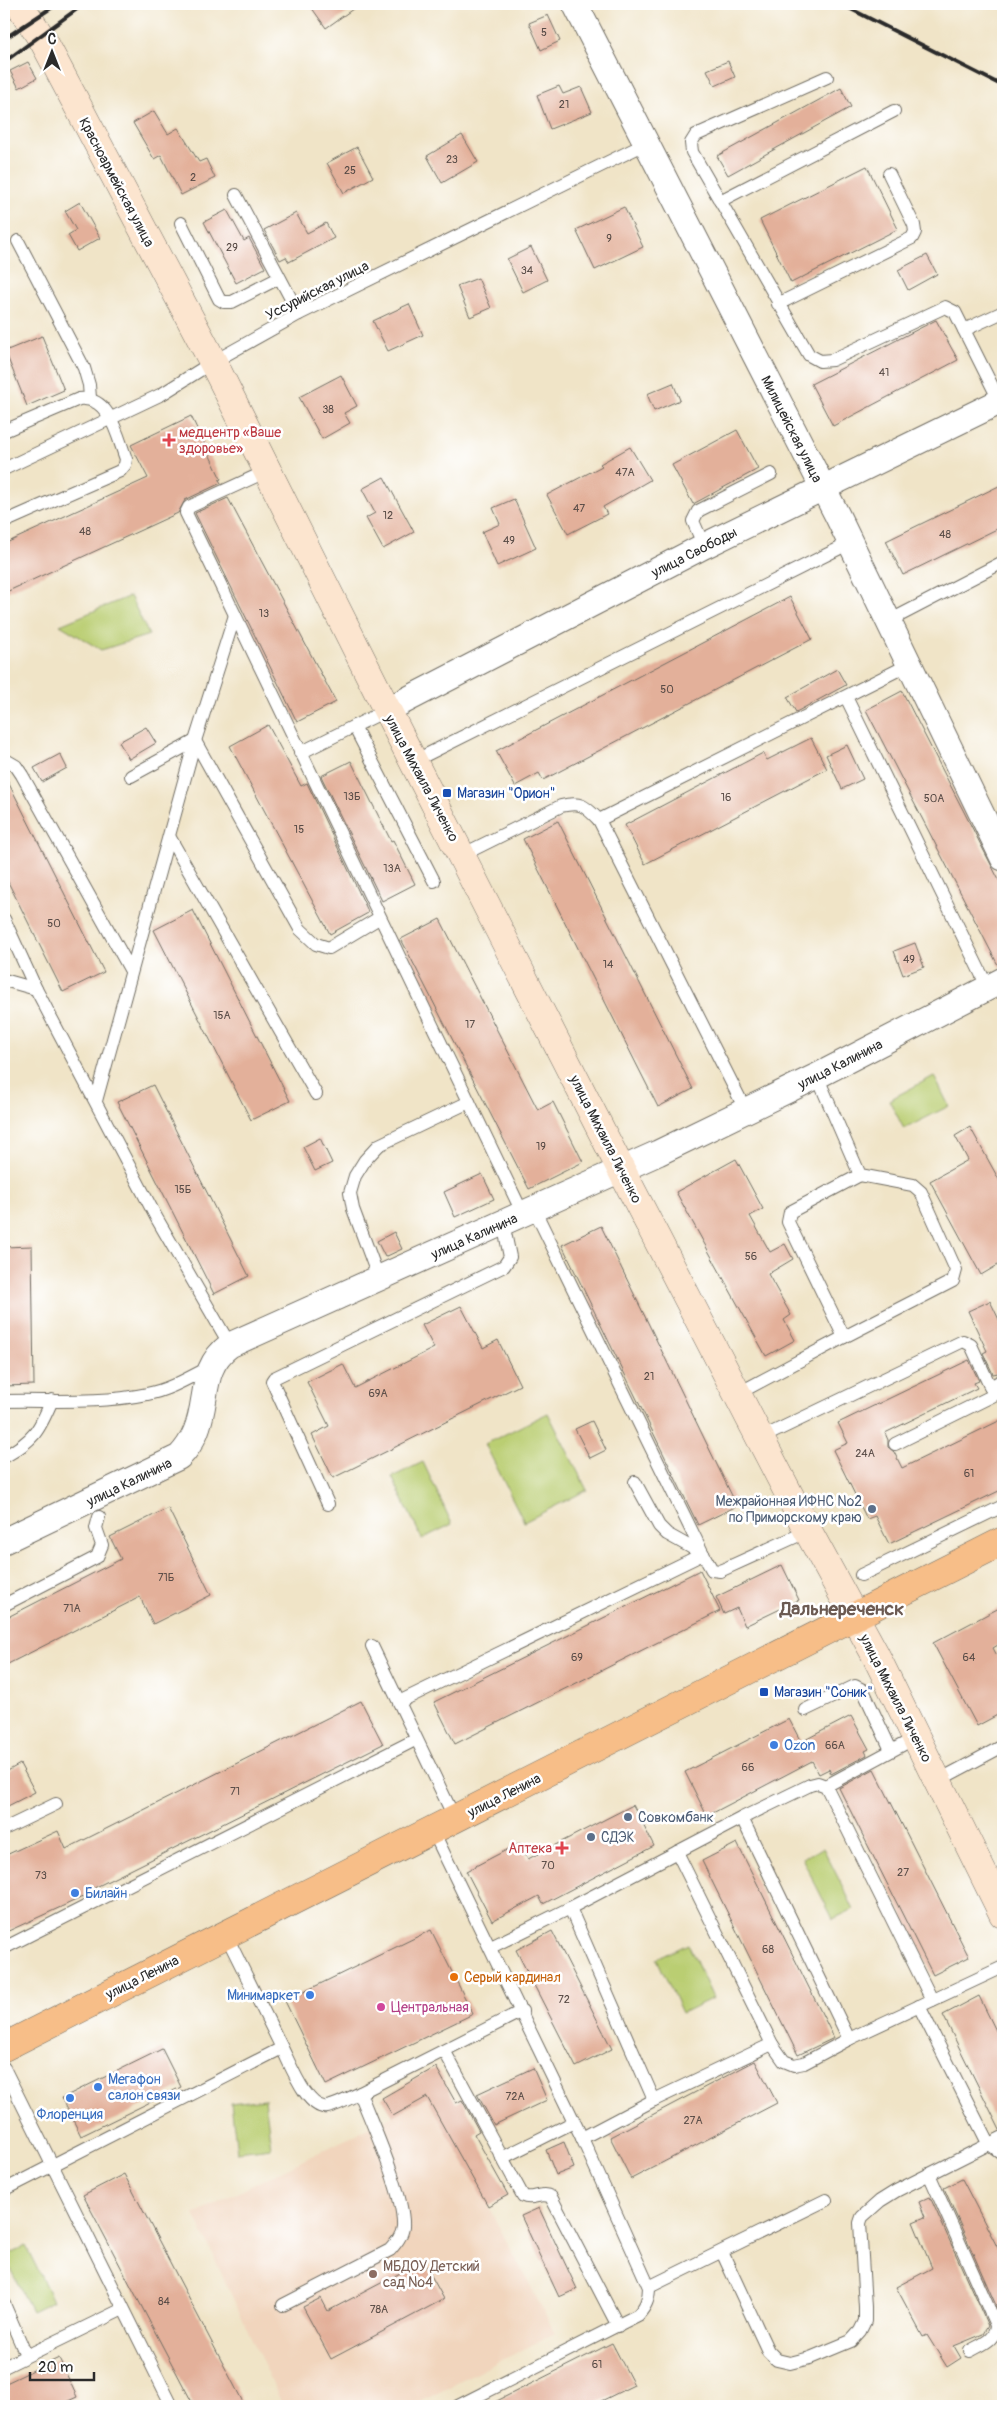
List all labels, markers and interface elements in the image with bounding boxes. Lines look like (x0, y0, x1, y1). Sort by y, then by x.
house number: 5 (541, 26, 547, 39)
north arrow (28, 28, 78, 78)
text: С (48, 31, 57, 48)
house number: 21 (559, 98, 569, 111)
street label: Красноармейская улица (75, 115, 158, 250)
house number: 23 (446, 153, 458, 166)
house number: 25 (344, 164, 356, 177)
house number: 2 (190, 171, 196, 184)
house number: 9 (606, 232, 612, 245)
house number: 29 (226, 241, 238, 254)
street label: Уссурийская улица (263, 257, 372, 324)
house number: 34 (521, 264, 534, 277)
house number: 41 (879, 366, 889, 379)
street label: Милицейская улица (757, 373, 826, 485)
house number: 38 (322, 403, 334, 416)
place label: медцентр «Ваше здоровье» (179, 424, 281, 457)
marker: медцентр «Ваше здоровье» (163, 434, 175, 446)
house number: 47А (615, 466, 635, 479)
house number: 47 (573, 502, 585, 515)
house number: 12 (383, 509, 393, 522)
street label: улица Свободы (648, 524, 740, 582)
house number: 48 (79, 525, 91, 538)
house number: 48 (939, 528, 951, 541)
house number: 49 (503, 534, 515, 547)
house number: 13 (259, 607, 269, 620)
house number: 50 (660, 683, 674, 696)
street label: улица Михаила Личенко (380, 711, 462, 845)
place label: Магазин "Орион" (457, 785, 555, 802)
marker: Магазин "Орион" (441, 787, 453, 799)
house number: 13Б (343, 790, 361, 803)
house number: 16 (721, 791, 731, 804)
house number: 50А (924, 792, 944, 805)
house number: 15 (294, 823, 304, 836)
house number: 13А (383, 862, 401, 875)
house number: 50 (47, 917, 61, 930)
house number: 49 (903, 953, 915, 966)
house number: 14 (603, 958, 614, 971)
house number: 15А (213, 1009, 231, 1022)
house number: 17 (465, 1018, 475, 1031)
street label: улица Калинина (794, 1036, 885, 1094)
street label: улица Михаила Личенко (565, 1072, 645, 1206)
house number: 19 (536, 1140, 546, 1153)
house number: 15Б (175, 1183, 191, 1196)
street label: улица Калинина (427, 1210, 520, 1263)
house number: 56 (745, 1250, 757, 1263)
house number: 21 (644, 1370, 654, 1383)
house number: 69А (368, 1387, 388, 1400)
house number: 24А (855, 1447, 875, 1460)
street label: улица Калинина (83, 1454, 175, 1511)
house number: 61 (964, 1467, 974, 1480)
place label: Межрайонная ИФНС №2 по Приморскому краю (715, 1493, 862, 1526)
marker: Межрайонная ИФНС №2 по Приморскому краю (866, 1503, 878, 1515)
house number: 71Б (158, 1571, 174, 1584)
district label: Дальнереченск (779, 1597, 904, 1621)
house number: 71А (63, 1602, 81, 1615)
street label: улица Михаила Личенко (855, 1631, 935, 1765)
house number: 69 (571, 1651, 583, 1664)
house number: 64 (963, 1651, 976, 1664)
place label: Магазин "Соник" (774, 1684, 873, 1701)
marker: Магазин "Соник" (758, 1686, 770, 1698)
place label: Ozon (784, 1737, 816, 1754)
marker: Ozon (768, 1739, 780, 1751)
house number: 66А (825, 1739, 845, 1752)
house number: 66 (742, 1761, 754, 1774)
street label: улица Ленина (464, 1770, 544, 1822)
house number: 71 (230, 1785, 240, 1798)
place label: Совкомбанк (638, 1809, 714, 1826)
marker: Совкомбанк (622, 1811, 634, 1823)
place label: СДЭК (601, 1829, 635, 1846)
marker: СДЭК (585, 1831, 597, 1843)
place label: Аптека (508, 1840, 552, 1857)
marker: Аптека (556, 1842, 568, 1854)
house number: 70 (541, 1859, 555, 1872)
house number: 27 (897, 1866, 909, 1879)
house number: 73 (35, 1869, 47, 1882)
place label: Билайн (85, 1885, 127, 1902)
marker: Билайн (69, 1887, 81, 1899)
house number: 68 (762, 1943, 774, 1956)
street label: улица Ленина (102, 1952, 182, 2004)
place label: Серый кардинал (464, 1969, 561, 1986)
marker: Серый кардинал (448, 1971, 460, 1983)
place label: Минимаркет (227, 1987, 300, 2004)
marker: Минимаркет (304, 1989, 316, 2001)
house number: 72 (558, 1993, 570, 2006)
place label: Центральная (391, 1999, 469, 2016)
marker: Центральная (375, 2001, 387, 2013)
place label: Мегафон салон связи (108, 2071, 180, 2104)
marker: Мегафон салон связи (92, 2081, 104, 2093)
house number: 72А (505, 2090, 525, 2103)
marker: Флоренция (64, 2092, 76, 2104)
place label: Флоренция (37, 2106, 103, 2123)
house number: 27А (683, 2114, 703, 2127)
place label: МБДОУ Детский сад №4 (383, 2258, 480, 2291)
marker: МБДОУ Детский сад №4 (367, 2268, 379, 2280)
house number: 84 (158, 2295, 171, 2308)
house number: 78А (370, 2303, 388, 2316)
scale bar (30, 2350, 94, 2382)
text: 20 m (38, 2358, 73, 2377)
house number: 61 (592, 2358, 602, 2371)

